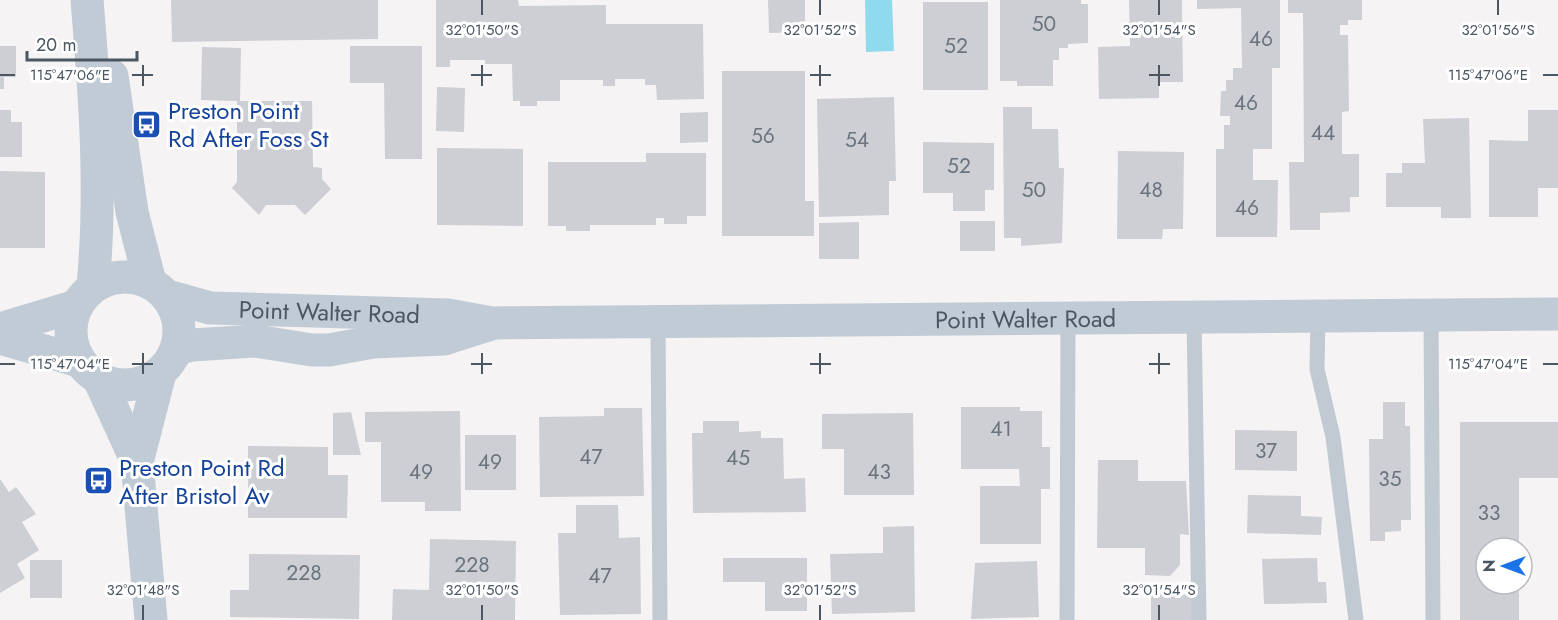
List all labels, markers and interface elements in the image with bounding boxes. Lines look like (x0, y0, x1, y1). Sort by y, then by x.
house number: 50 (1032, 9, 1056, 39)
text: 32°01'50"S (445, 19, 519, 41)
text: 32°01'52"S (783, 19, 857, 41)
text: 32°01'54"S (1122, 19, 1196, 41)
text: 32°01'56"S (1461, 19, 1535, 41)
scale bar (27, 24, 136, 62)
house number: 46 (1249, 24, 1273, 54)
house number: 52 (944, 31, 968, 61)
text: 20 m (36, 32, 76, 58)
text: 115°47'06"E (30, 64, 110, 86)
text: 115°47'06"E (1448, 64, 1528, 86)
house number: 46 (1234, 88, 1258, 118)
place label: Preston Point Rd After Foss St (168, 93, 329, 156)
bus stop icon: Preston Point Rd After Foss St (131, 108, 163, 140)
house number: 44 (1311, 118, 1335, 148)
house number: 56 (751, 121, 775, 151)
house number: 54 (845, 125, 869, 155)
house number: 52 (947, 151, 971, 181)
house number: 50 (1022, 175, 1046, 205)
house number: 48 (1139, 175, 1163, 205)
house number: 46 (1235, 193, 1259, 223)
street label: Point Walter Road (238, 291, 420, 332)
street label: Point Walter Road (935, 300, 1116, 337)
text: 115°47'04"E (30, 353, 110, 375)
text: 115°47'04"E (1448, 353, 1528, 375)
house number: 41 (990, 414, 1012, 444)
house number: 37 (1255, 436, 1277, 466)
house number: 47 (579, 442, 603, 472)
house number: 45 (726, 443, 750, 473)
house number: 49 (478, 447, 502, 477)
place label: Preston Point Rd After Bristol Av (119, 450, 285, 513)
house number: 49 (409, 457, 433, 487)
house number: 43 (867, 457, 891, 487)
house number: 35 (1378, 464, 1402, 494)
bus stop icon: Preston Point Rd After Bristol Av (82, 465, 114, 497)
house number: 33 (1478, 498, 1500, 528)
north arrow (1474, 536, 1534, 596)
house number: 228 (454, 550, 490, 580)
house number: 228 (286, 558, 322, 588)
text: N (1478, 560, 1501, 572)
house number: 47 (588, 561, 612, 591)
text: 32°01'48"S (106, 579, 180, 601)
text: 32°01'50"S (445, 579, 519, 601)
text: 32°01'52"S (783, 579, 857, 601)
text: 32°01'54"S (1122, 579, 1196, 601)

